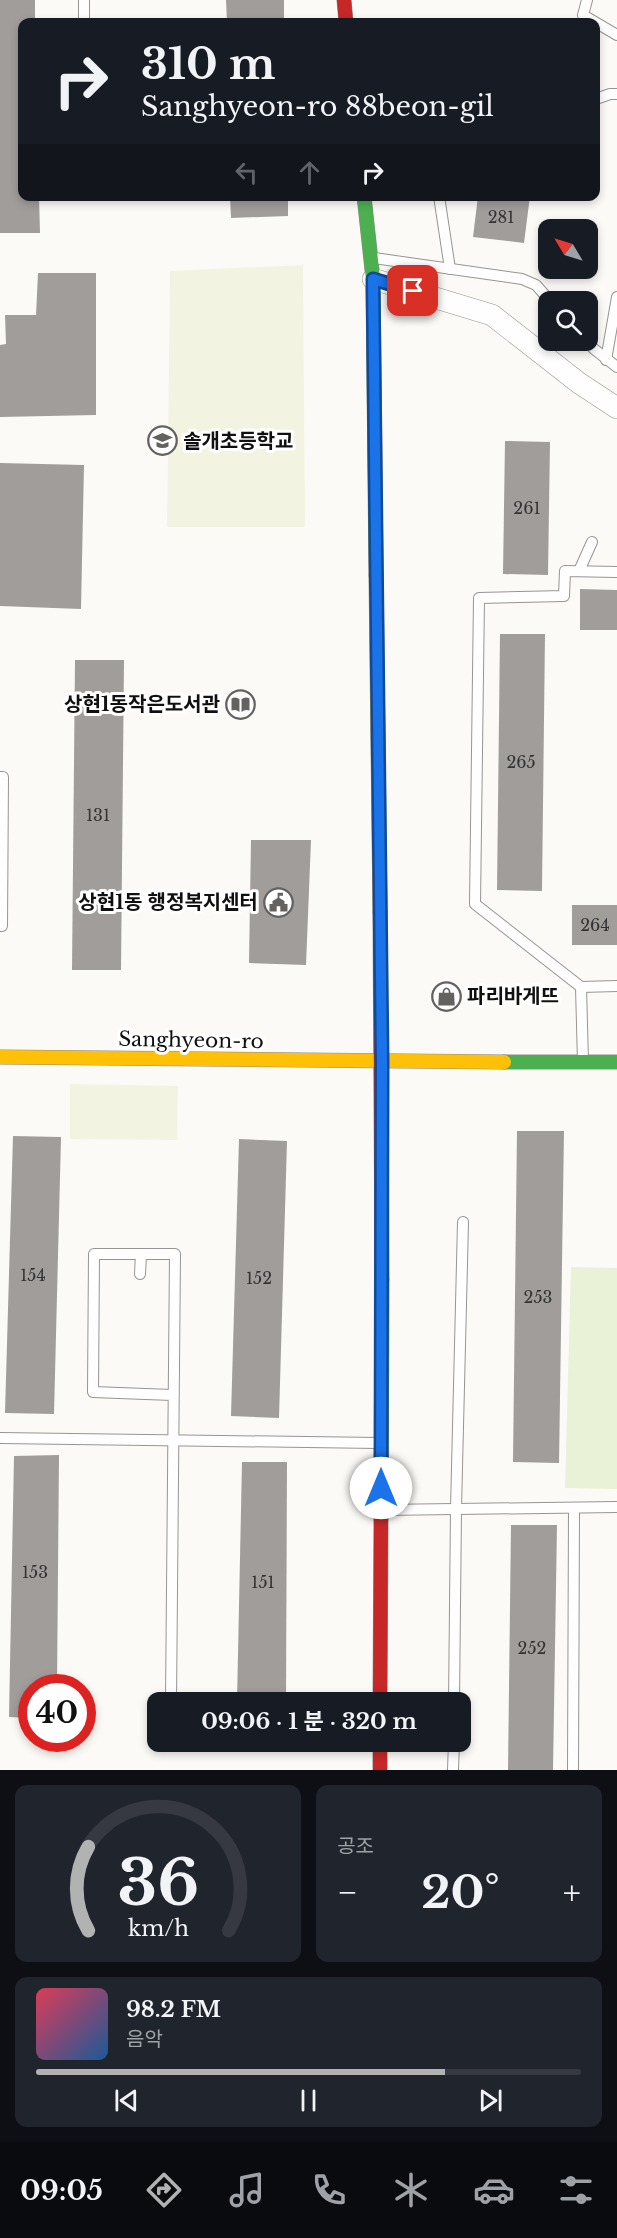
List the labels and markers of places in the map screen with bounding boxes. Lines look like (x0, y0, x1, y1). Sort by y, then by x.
pin (387, 265, 438, 316)
school or university icon: 솔개초등학교 (146, 425, 178, 457)
place label: 솔개초등학교 (183, 429, 293, 453)
library icon: 상현1동작은도서관 (225, 688, 257, 720)
place label: 상현1동작은도서관 (64, 692, 221, 716)
public building icon: 상현1동 행정복지센터 (263, 886, 295, 918)
place label: 상현1동 행정복지센터 (78, 890, 258, 914)
shop icon: 파리바게뜨 (430, 980, 462, 1012)
place label: 파리바게뜨 (467, 984, 559, 1008)

